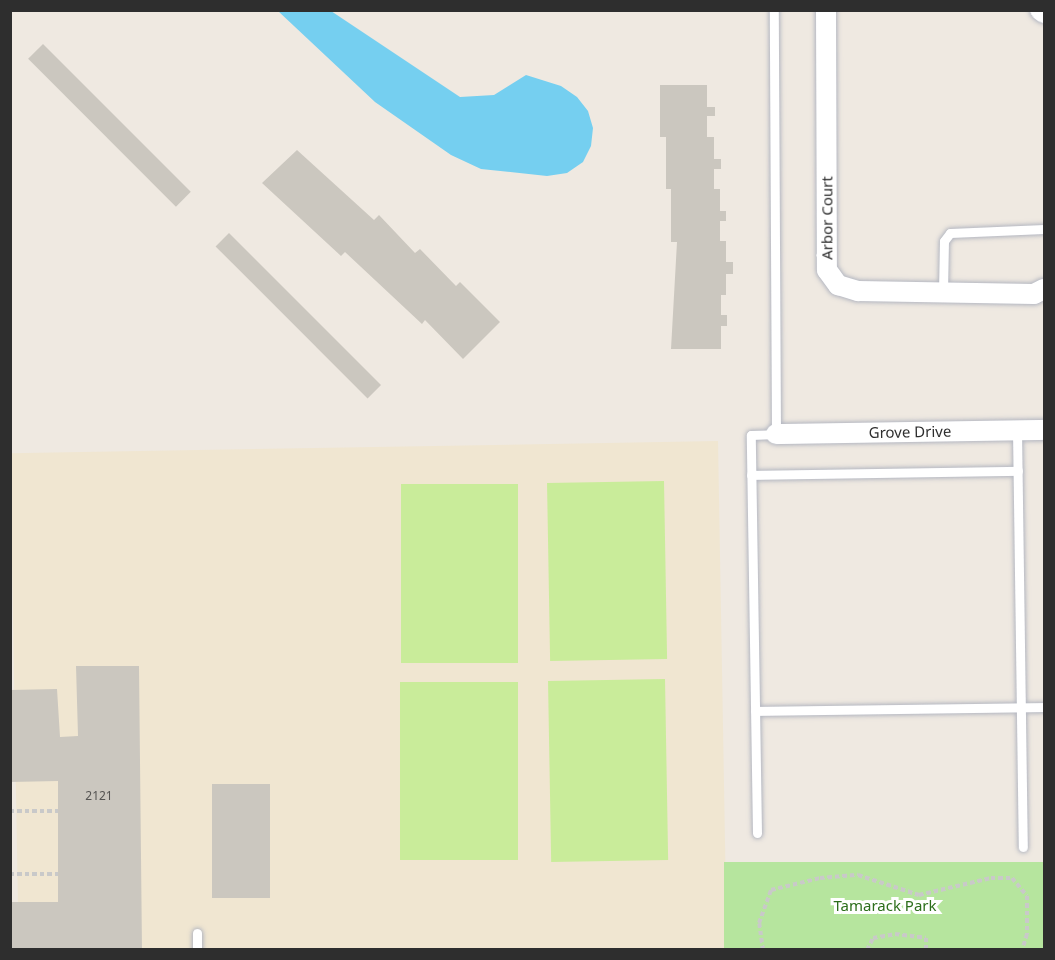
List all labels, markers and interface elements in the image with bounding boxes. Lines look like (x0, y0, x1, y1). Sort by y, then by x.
street label: Arbor Court (818, 176, 836, 260)
street label: Grove Drive (869, 422, 951, 442)
house number: 2121 (85, 789, 113, 803)
park label: Tamarack Park (833, 897, 937, 915)

